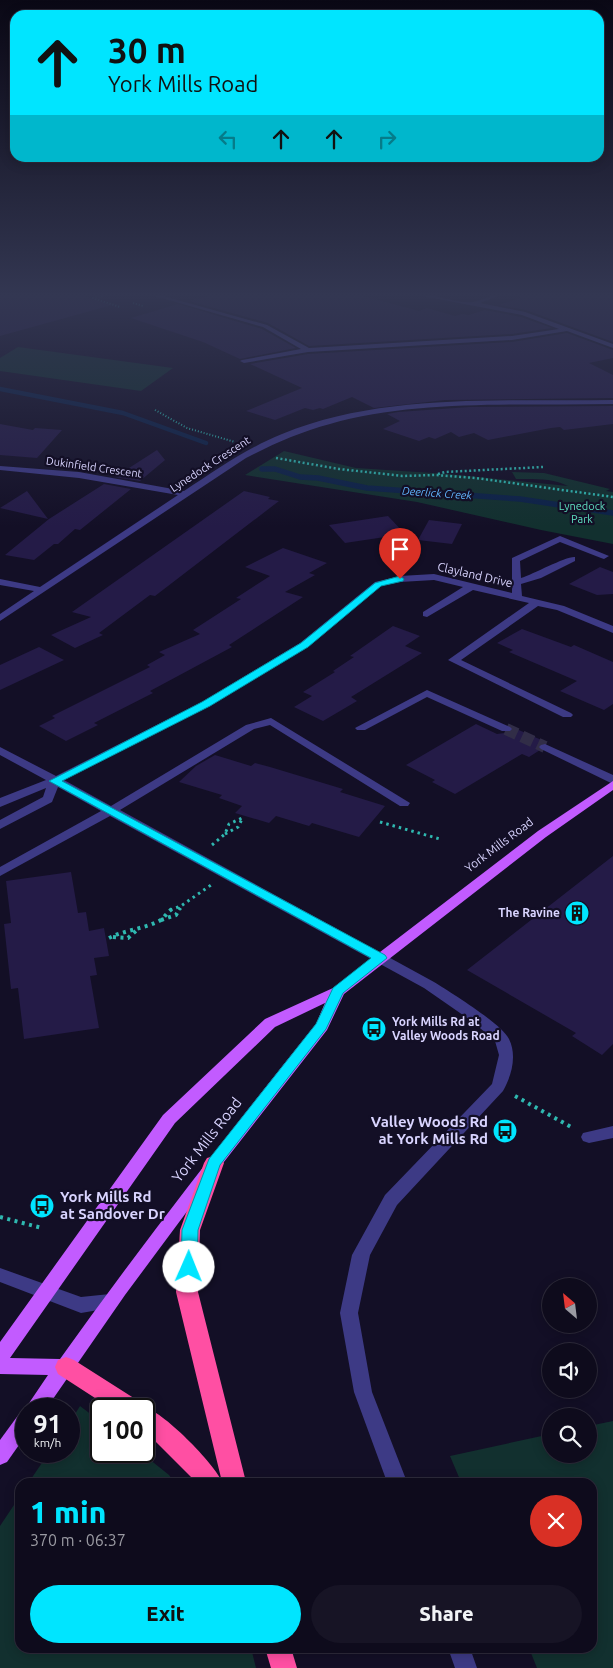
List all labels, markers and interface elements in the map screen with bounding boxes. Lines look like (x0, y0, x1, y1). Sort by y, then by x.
icon: ahead (25, 30, 90, 95)
text: 30 m (108, 30, 186, 70)
text: York Mills Road (108, 71, 258, 96)
icon: left (214, 125, 242, 153)
icon: ahead (267, 125, 295, 153)
icon: ahead (320, 125, 348, 153)
icon: right (373, 125, 401, 153)
street label: Lynedock Crescent (168, 433, 253, 494)
street label: Dukinfield Crescent (45, 454, 143, 480)
water label: Deerlick Creek (402, 485, 473, 501)
park label: Lynedock Park (559, 500, 606, 525)
pin (379, 528, 421, 579)
icon: arrive (386, 535, 414, 563)
street label: Clayland Drive (436, 560, 514, 589)
street label: York Mills Road (462, 815, 535, 874)
building icon: The Ravine (564, 900, 590, 926)
place label: The Ravine (498, 906, 560, 919)
place label: York Mills Rd at Valley Woods Road (392, 1015, 500, 1042)
bus stop icon: York Mills Rd at Valley Woods Road (361, 1016, 387, 1042)
street label: York Mills Road (168, 1094, 245, 1185)
place label: Valley Woods Rd at York Mills Rd (371, 1113, 488, 1147)
bus stop icon: Valley Woods Rd at York Mills Rd (492, 1118, 518, 1144)
place label: York Mills Rd at Sandover Dr (60, 1188, 166, 1222)
bus stop icon: York Mills Rd at Sandover Dr (29, 1193, 55, 1219)
position arrow (162, 1240, 214, 1292)
north arrow (542, 1278, 598, 1332)
map controls (542, 1278, 597, 1463)
button: sound (542, 1343, 597, 1398)
speed limit sign: 100 (90, 1398, 155, 1463)
button: search (542, 1408, 597, 1463)
text: 91 (33, 1410, 62, 1438)
text: km/h (34, 1436, 61, 1449)
text: 1 min (30, 1495, 106, 1529)
button: close (530, 1495, 582, 1547)
text: 370 m · 06:37 (30, 1531, 126, 1549)
button: Exit (30, 1585, 301, 1643)
button: Share (311, 1585, 582, 1643)

